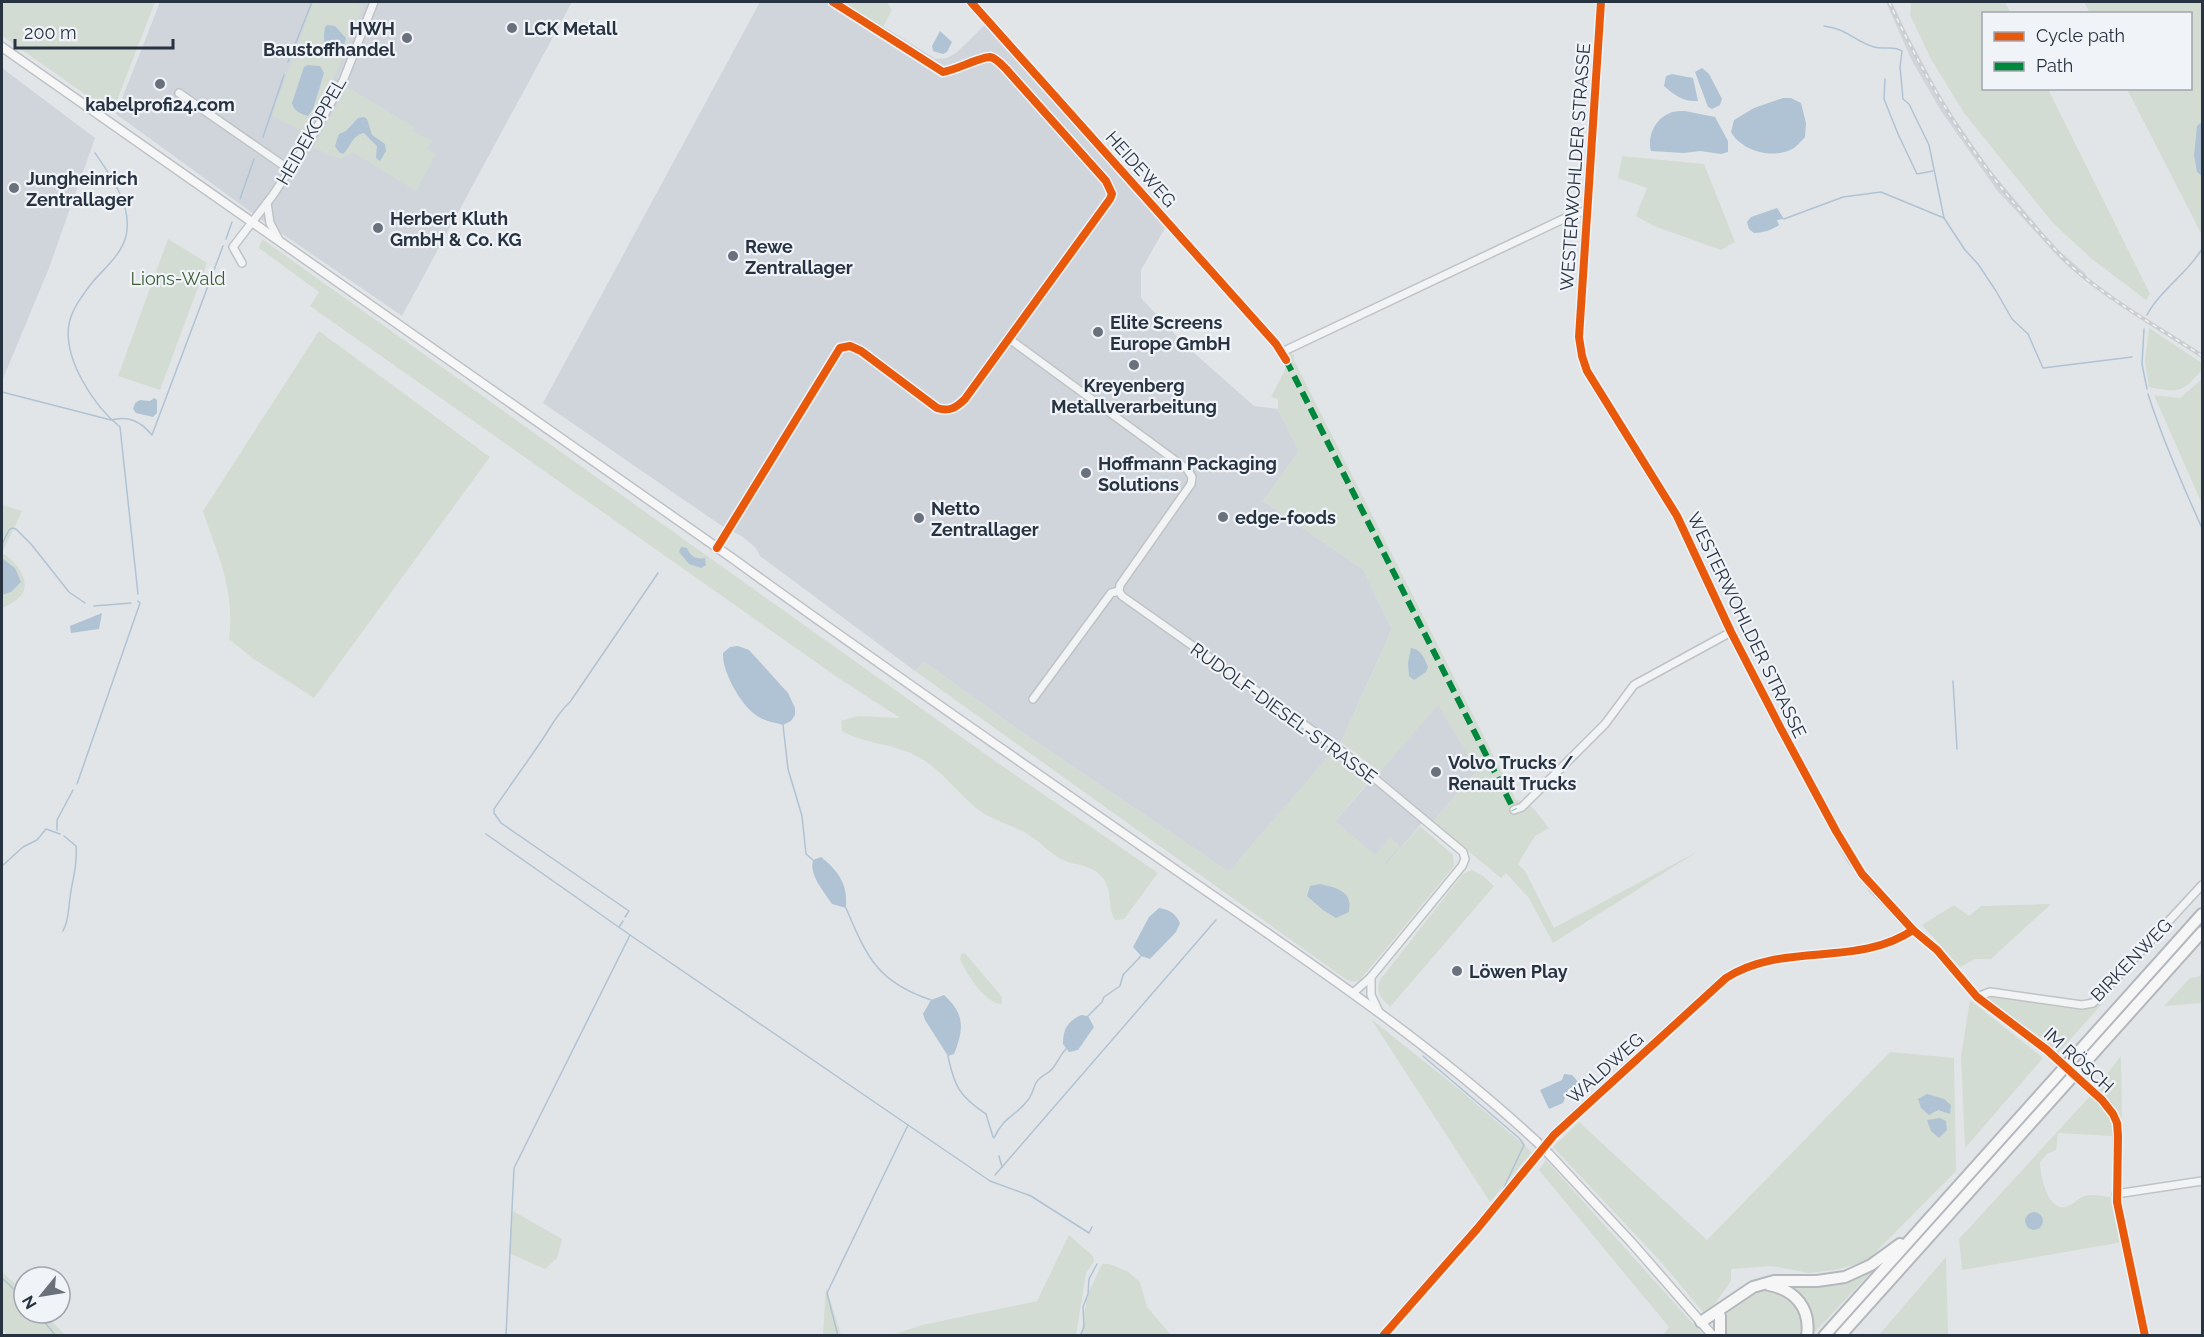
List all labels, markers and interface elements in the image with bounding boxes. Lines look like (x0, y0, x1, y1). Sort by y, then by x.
scale bar (15, 12, 172, 50)
legend (1982, 12, 2192, 90)
place label: HWH Baustoffhandel (263, 18, 395, 60)
place label: LCK Metall (524, 18, 618, 39)
marker: LCK Metall (505, 21, 519, 35)
text: 200 m (24, 22, 77, 43)
text: Cycle path (2036, 25, 2125, 46)
marker: HWH Baustoffhandel (400, 31, 414, 45)
street label: WESTERWOHLDER STRASSE (1556, 42, 1594, 292)
text: Path (2036, 55, 2073, 76)
street label: HEIDEKOPPEL (272, 73, 351, 189)
marker: kabelprofi24.com (153, 77, 167, 91)
place label: kabelprofi24.com (85, 94, 235, 115)
street label: HEIDEWEG (1101, 127, 1181, 211)
place label: Jungheinrich Zentrallager (26, 168, 138, 210)
marker: Jungheinrich Zentrallager (7, 181, 21, 195)
place label: Herbert Kluth GmbH & Co. KG (390, 208, 522, 250)
marker: Herbert Kluth GmbH & Co. KG (371, 221, 385, 235)
place label: Rewe Zentrallager (745, 236, 853, 278)
marker: Rewe Zentrallager (726, 249, 740, 263)
park label: Lions-Wald (130, 268, 226, 289)
place label: Elite Screens Europe GmbH (1110, 312, 1231, 354)
marker: Elite Screens Europe GmbH (1091, 325, 1105, 339)
marker: Kreyenberg Metallverarbeitung (1127, 358, 1141, 372)
place label: Kreyenberg Metallverarbeitung (1051, 375, 1217, 417)
place label: Hoffmann Packaging Solutions (1098, 453, 1277, 495)
marker: Hoffmann Packaging Solutions (1079, 466, 1093, 480)
place label: Netto Zentrallager (931, 498, 1039, 540)
place label: edge-foods (1235, 507, 1336, 528)
street label: WESTERWOHLDER STRASSE (1683, 509, 1811, 741)
marker: edge-foods (1216, 510, 1230, 524)
marker: Netto Zentrallager (912, 511, 926, 525)
street label: RUDOLF-DIESEL-STRASSE (1187, 638, 1381, 788)
place label: Volvo Trucks / Renault Trucks (1448, 752, 1577, 794)
marker: Volvo Trucks / Renault Trucks (1429, 765, 1443, 779)
street label: BIRKENWEG (2086, 914, 2176, 1006)
place label: Löwen Play (1469, 961, 1568, 982)
marker: Löwen Play (1450, 964, 1464, 978)
street label: IM RÖSCH (2040, 1023, 2118, 1097)
street label: WALDWEG (1563, 1028, 1647, 1108)
north arrow (12, 1265, 72, 1325)
text: N (18, 1292, 41, 1312)

